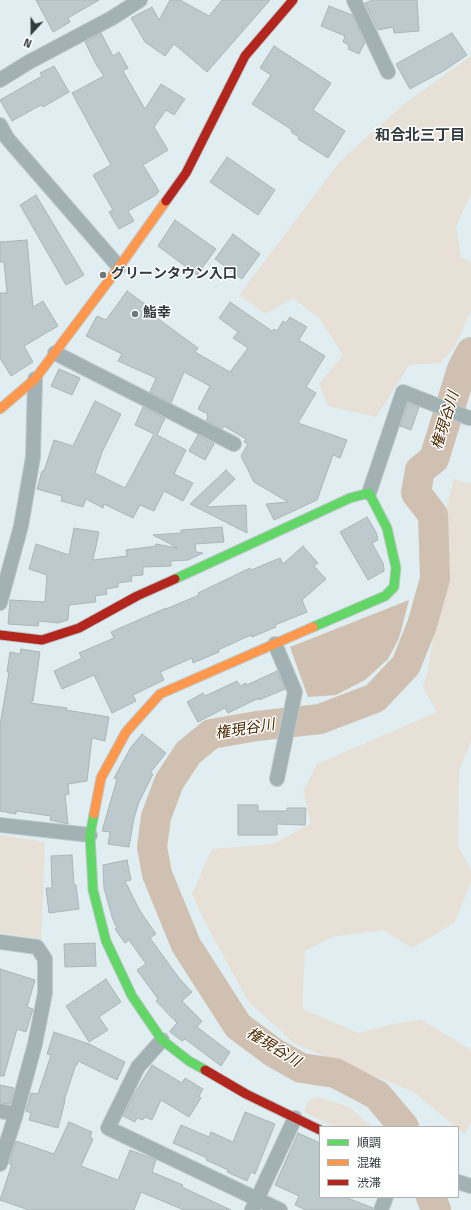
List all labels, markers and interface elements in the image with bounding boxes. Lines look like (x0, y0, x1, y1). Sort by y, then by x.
north arrow (12, 12, 52, 52)
text: N (21, 34, 34, 52)
district label: 和合北三丁目 (375, 127, 465, 145)
place label: グリーンタウン入口 (111, 267, 237, 283)
marker: グリーンタウン入口 (98, 270, 108, 280)
place label: 鮨幸 (143, 306, 171, 322)
marker: 鮨幸 (130, 309, 140, 319)
water label: 権現谷川 (429, 390, 463, 452)
water label: 権現谷川 (214, 716, 276, 744)
water label: 権現谷川 (243, 1024, 303, 1072)
legend (319, 1126, 459, 1198)
text: 順調 (357, 1133, 381, 1152)
text: 混雑 (357, 1153, 381, 1172)
text: 渋滞 (357, 1173, 381, 1192)

